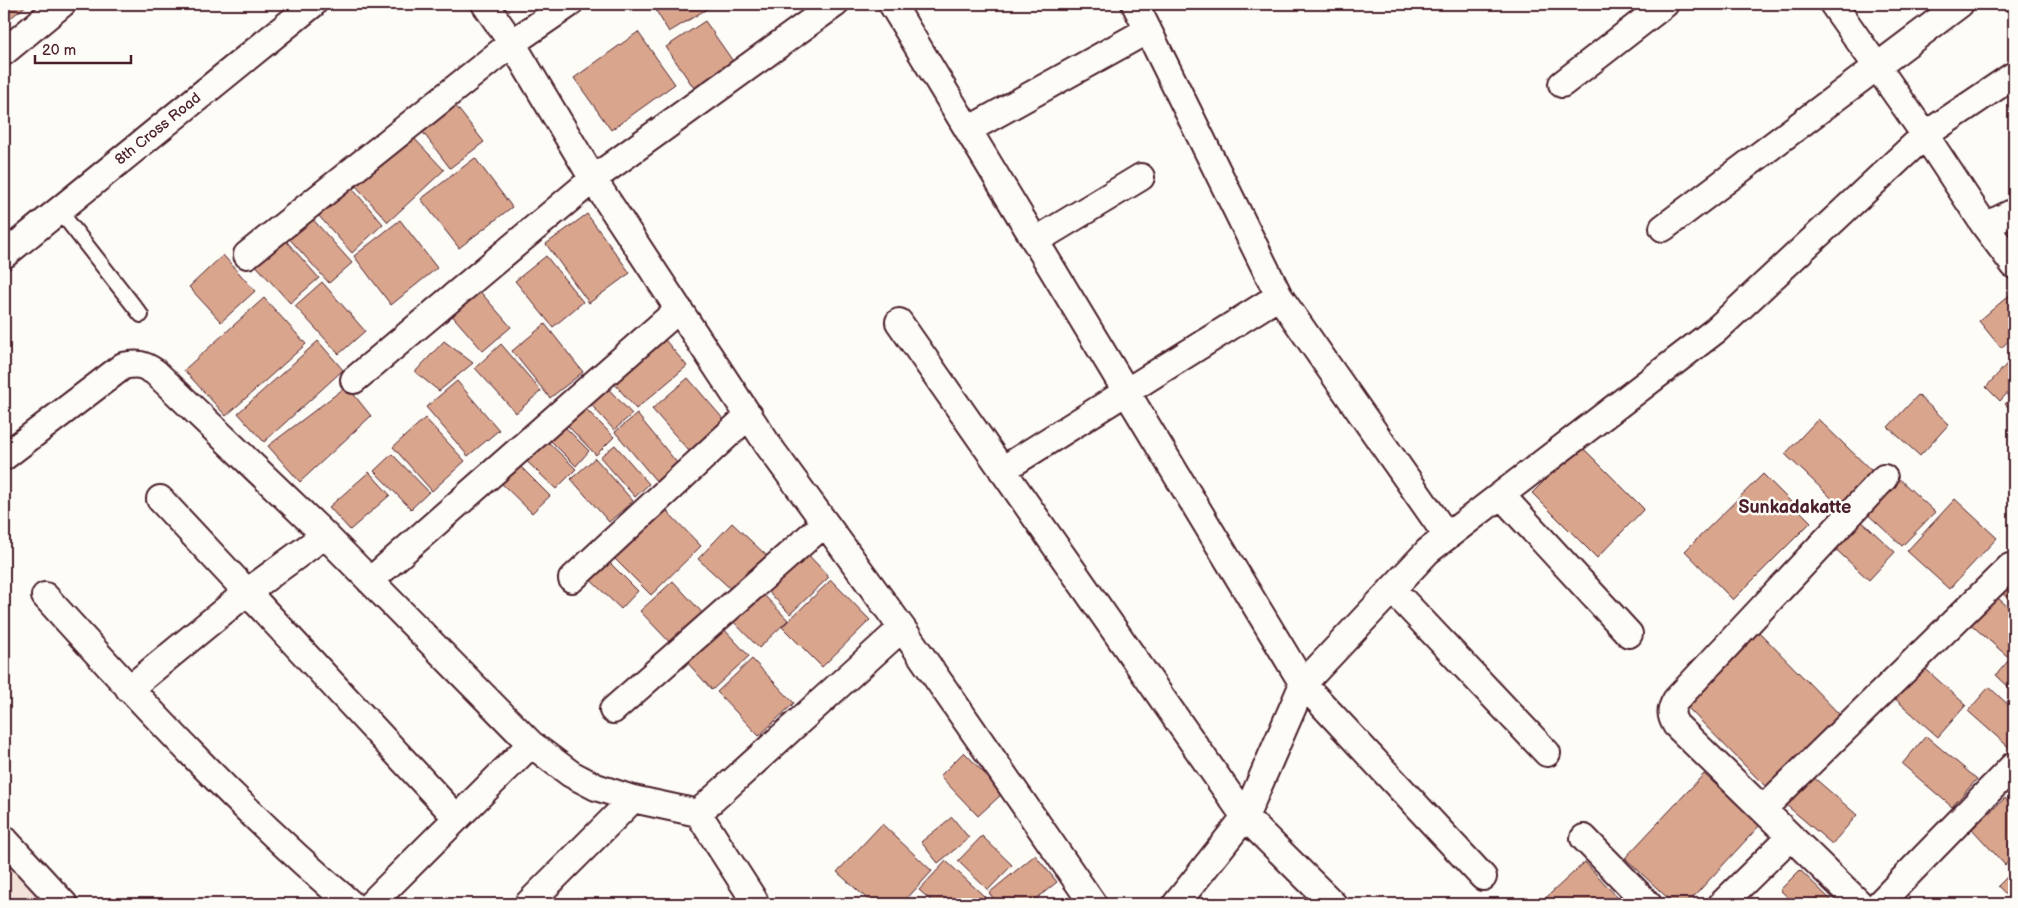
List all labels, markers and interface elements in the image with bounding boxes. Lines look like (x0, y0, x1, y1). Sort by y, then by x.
scale bar (35, 32, 131, 64)
text: 20 m (42, 41, 76, 60)
street label: 8th Cross Road (111, 89, 205, 169)
district label: Sunkadakatte (1739, 497, 1851, 518)

